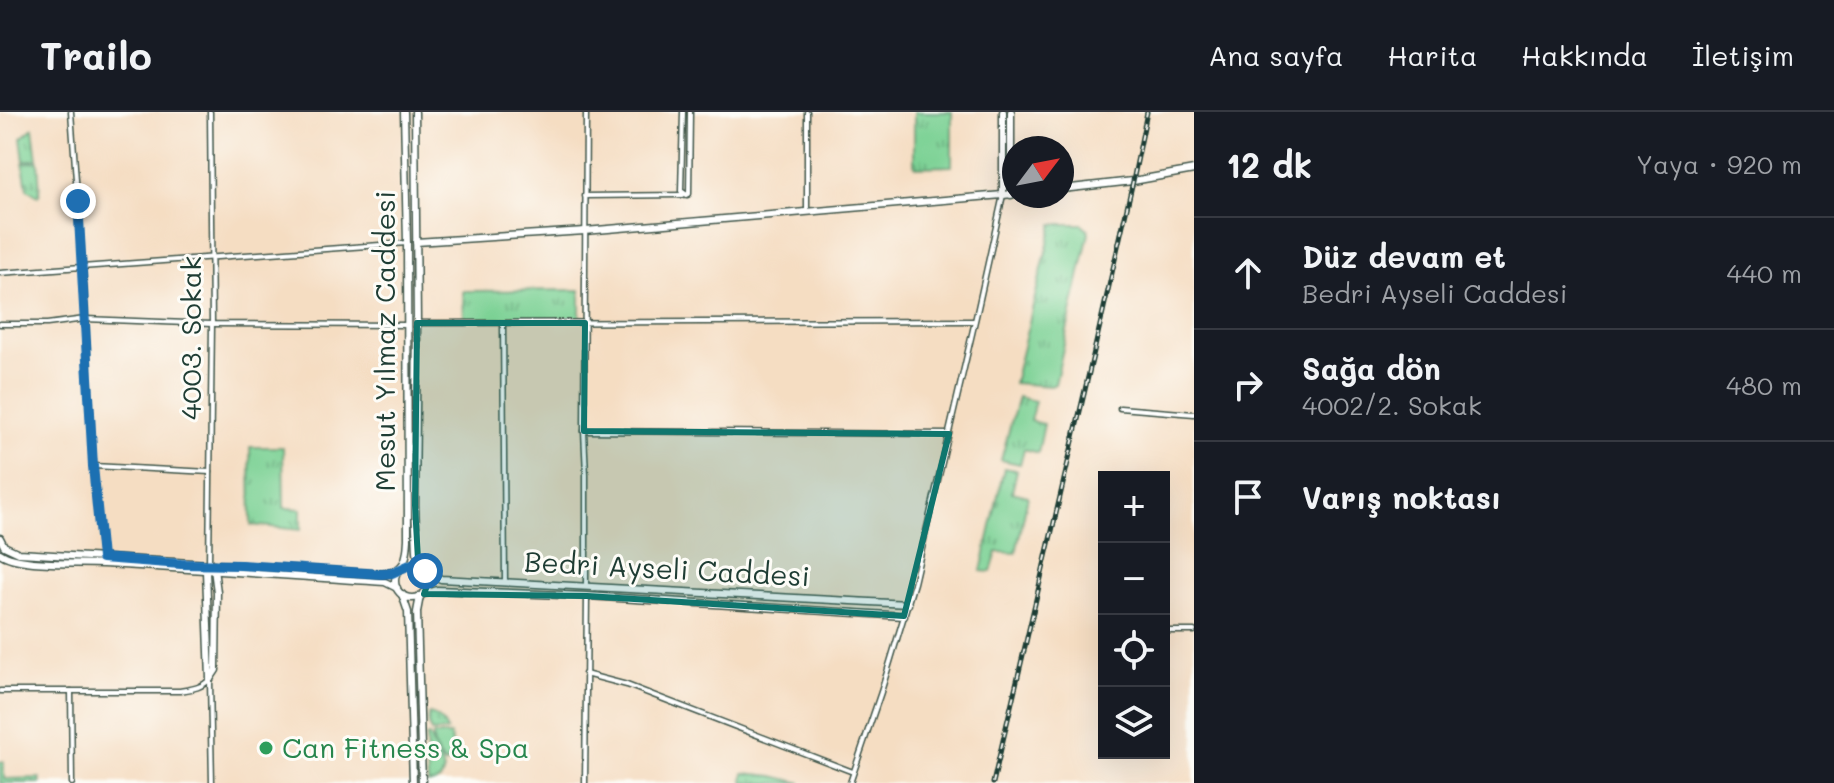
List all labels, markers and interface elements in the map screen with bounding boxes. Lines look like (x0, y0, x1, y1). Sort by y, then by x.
text: Trailo (40, 30, 152, 80)
text: Ana sayfa (1208, 37, 1344, 73)
text: Harita (1388, 37, 1477, 73)
text: Hakkında (1521, 37, 1648, 73)
text: İletişim (1692, 37, 1794, 73)
north arrow (1002, 136, 1074, 208)
text: 12 dk (1226, 142, 1312, 187)
text: Yaya · 920 m (1636, 147, 1802, 181)
route end (60, 183, 96, 219)
street label: Mesut Yılmaz Caddesi (366, 191, 402, 491)
text: Düz devam et (1302, 236, 1506, 276)
icon: ahead (1226, 251, 1270, 295)
street label: 4003. Sokak (172, 256, 208, 420)
text: 440 m (1726, 256, 1802, 290)
text: Bedri Ayseli Caddesi (1302, 276, 1568, 310)
text: Sağa dön (1302, 348, 1441, 388)
icon: right (1226, 363, 1270, 407)
text: 480 m (1726, 368, 1802, 402)
text: 4002/2. Sokak (1302, 388, 1482, 422)
map controls (1098, 471, 1170, 759)
button: + (1098, 471, 1170, 543)
icon: arrive (1226, 475, 1270, 519)
text: Varış noktası (1302, 477, 1501, 517)
street label: Bedri Ayseli Caddesi (523, 543, 811, 593)
button: − (1098, 543, 1170, 615)
route start (407, 553, 443, 589)
button: locate (1098, 615, 1170, 687)
button: layers (1098, 687, 1170, 759)
place label: Can Fitness & Spa (282, 729, 529, 765)
marker: Can Fitness & Spa (257, 739, 275, 757)

